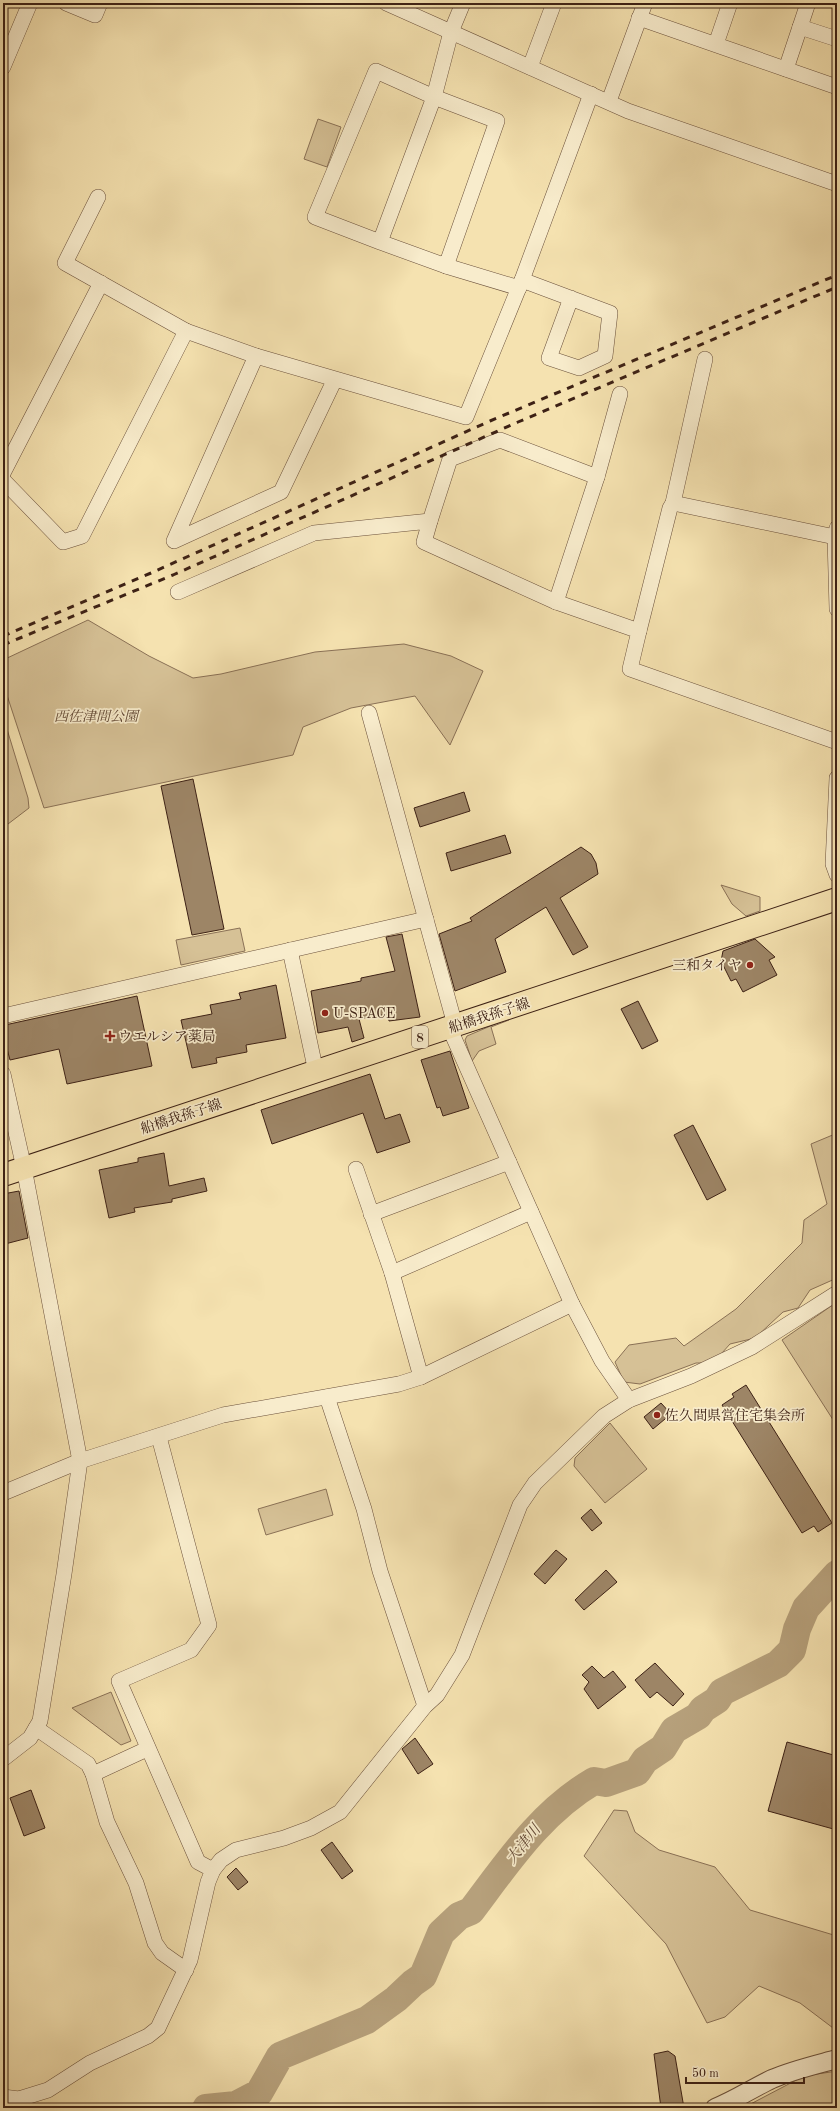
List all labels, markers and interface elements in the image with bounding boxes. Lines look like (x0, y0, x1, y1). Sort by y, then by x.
park label: 西佐津間公園 (54, 709, 140, 724)
place label: 三和タイヤ (672, 958, 742, 973)
marker: 三和タイヤ (745, 960, 755, 970)
street label: 船橋我孫子線 (447, 995, 531, 1036)
place label: U-SPACE (333, 1007, 395, 1021)
marker: U-SPACE (320, 1008, 330, 1018)
road number: 8 (412, 1026, 428, 1048)
place label: ウエルシア薬局 (118, 1029, 216, 1044)
marker: ウエルシア薬局 (105, 1031, 115, 1041)
street label: 船橋我孫子線 (139, 1096, 223, 1137)
place label: 佐久間県営住宅集会所 (665, 1408, 805, 1423)
marker: 佐久間県営住宅集会所 (652, 1410, 662, 1420)
water label: 大津川 (503, 1820, 545, 1867)
scale bar (686, 2059, 804, 2085)
text: 50 m (692, 2067, 719, 2080)

